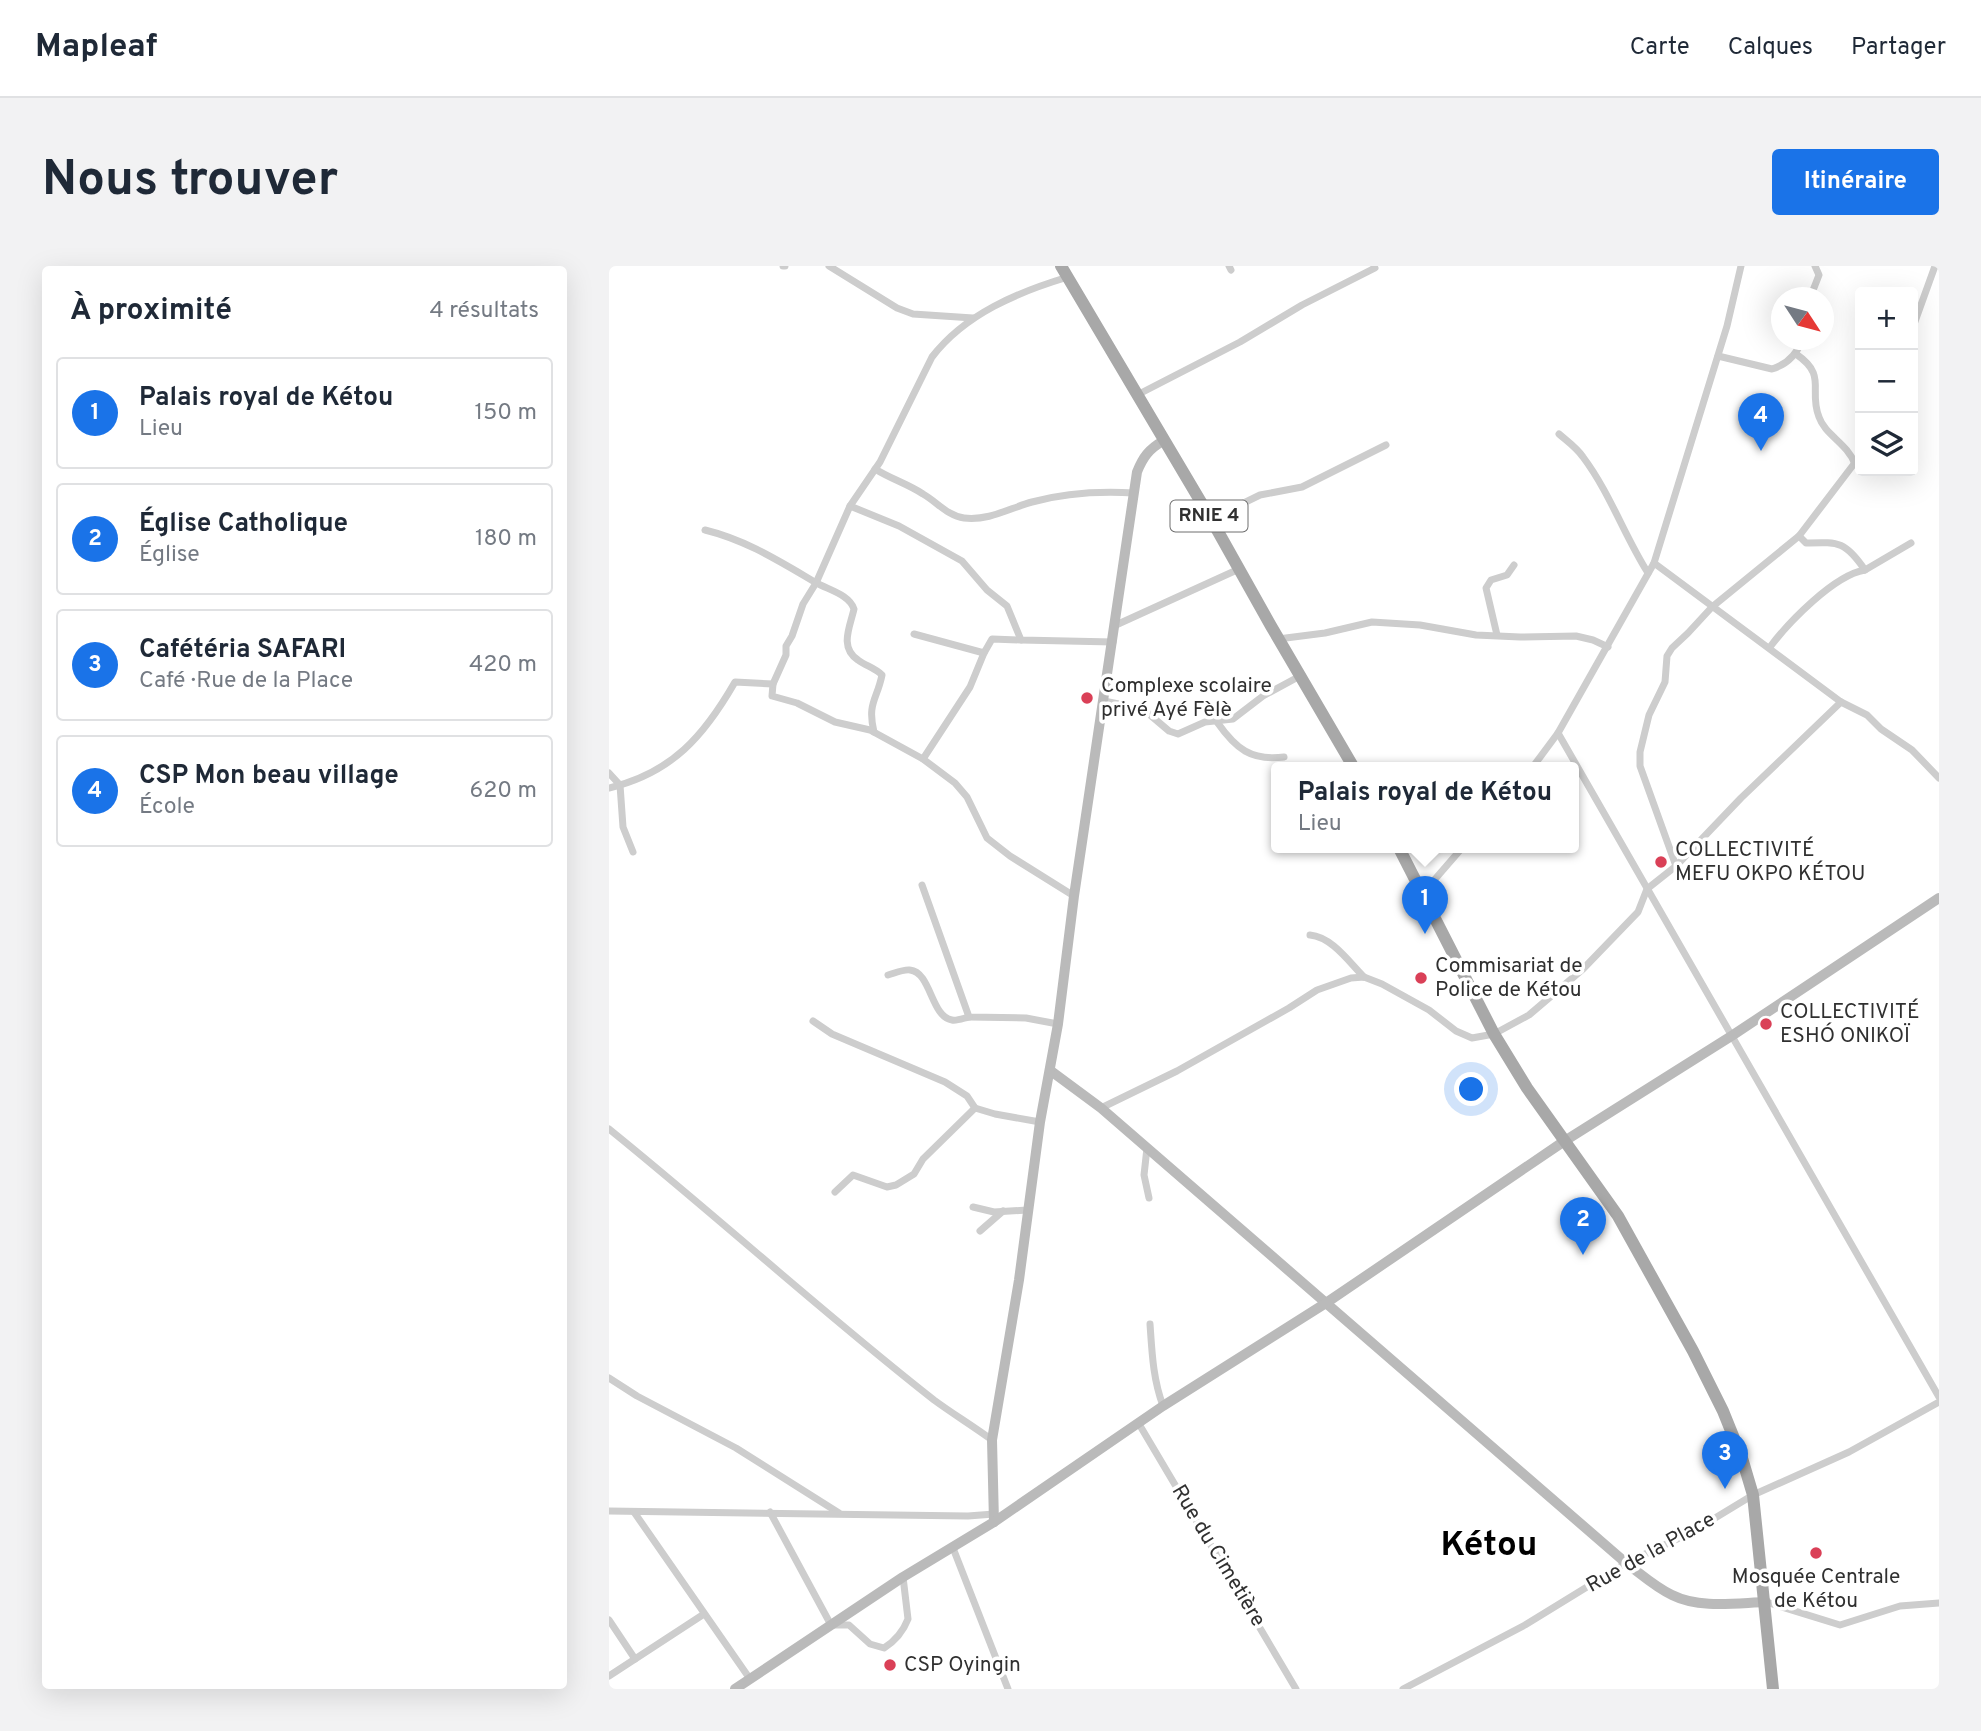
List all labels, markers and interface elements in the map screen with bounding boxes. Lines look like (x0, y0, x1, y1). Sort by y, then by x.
text: Mapleaf (35, 27, 158, 69)
text: Carte (1630, 33, 1690, 63)
text: Calques (1728, 33, 1813, 63)
text: Partager (1851, 33, 1946, 63)
button: Itinéraire (1772, 149, 1939, 215)
text: Nous trouver (42, 151, 338, 213)
north arrow (1771, 287, 1834, 350)
map controls (1855, 287, 1918, 476)
button: + (1855, 287, 1918, 350)
text: À proximité (70, 293, 232, 330)
text: 4 résultats (430, 297, 539, 326)
button: − (1855, 350, 1918, 413)
text: Palais royal de Kétou (139, 382, 393, 415)
pin: 4 (1738, 393, 1784, 451)
text: 1 (90, 399, 100, 428)
text: 150 m (475, 399, 537, 428)
button: layers (1855, 413, 1918, 476)
text: Lieu (139, 415, 183, 444)
road number: RNIE 4 (1171, 500, 1247, 532)
text: Église Catholique (139, 508, 348, 541)
text: 2 (88, 525, 102, 554)
text: 180 m (475, 525, 537, 554)
text: Église (139, 541, 200, 570)
text: Cafétéria SAFARI (139, 634, 346, 667)
text: 3 (88, 651, 102, 680)
text: 420 m (469, 651, 537, 680)
text: Café · Rue de la Place (139, 667, 353, 696)
place label: Complexe scolaire privé Ayé Fèlè (1101, 673, 1272, 724)
marker: Complexe scolaire privé Ayé Fèlè (1079, 690, 1095, 706)
text: CSP Mon beau village (139, 760, 399, 793)
popup (1271, 762, 1579, 853)
text: 4 (88, 777, 102, 806)
text: 620 m (470, 777, 537, 806)
text: Palais royal de Kétou (1298, 777, 1552, 810)
text: École (139, 793, 195, 822)
text: Lieu (1298, 810, 1342, 839)
place label: COLLECTIVITÉ MEFU OKPO KÉTOU (1675, 836, 1866, 888)
marker: COLLECTIVITÉ MEFU OKPO KÉTOU (1653, 854, 1669, 870)
pin: 1 (1402, 876, 1448, 934)
place label: Commisariat de Police de Kétou (1435, 953, 1583, 1004)
marker: Commisariat de Police de Kétou (1413, 970, 1429, 986)
place label: COLLECTIVITÉ ESHÓ ONIKOÏ (1780, 998, 1920, 1050)
marker: COLLECTIVITÉ ESHÓ ONIKOÏ (1758, 1016, 1774, 1032)
your location (1454, 1072, 1488, 1106)
pin: 2 (1560, 1197, 1606, 1255)
pin: 3 (1702, 1431, 1748, 1489)
street label: Rue du Cimetière (1165, 1480, 1271, 1632)
street label: Rue de la Place (1582, 1506, 1720, 1600)
district label: Kétou (1441, 1524, 1537, 1568)
marker: Mosquée Centrale de Kétou (1808, 1545, 1824, 1561)
place label: Mosquée Centrale de Kétou (1732, 1564, 1900, 1615)
place label: CSP Oyingin (904, 1652, 1021, 1679)
marker: CSP Oyingin (882, 1657, 898, 1673)

